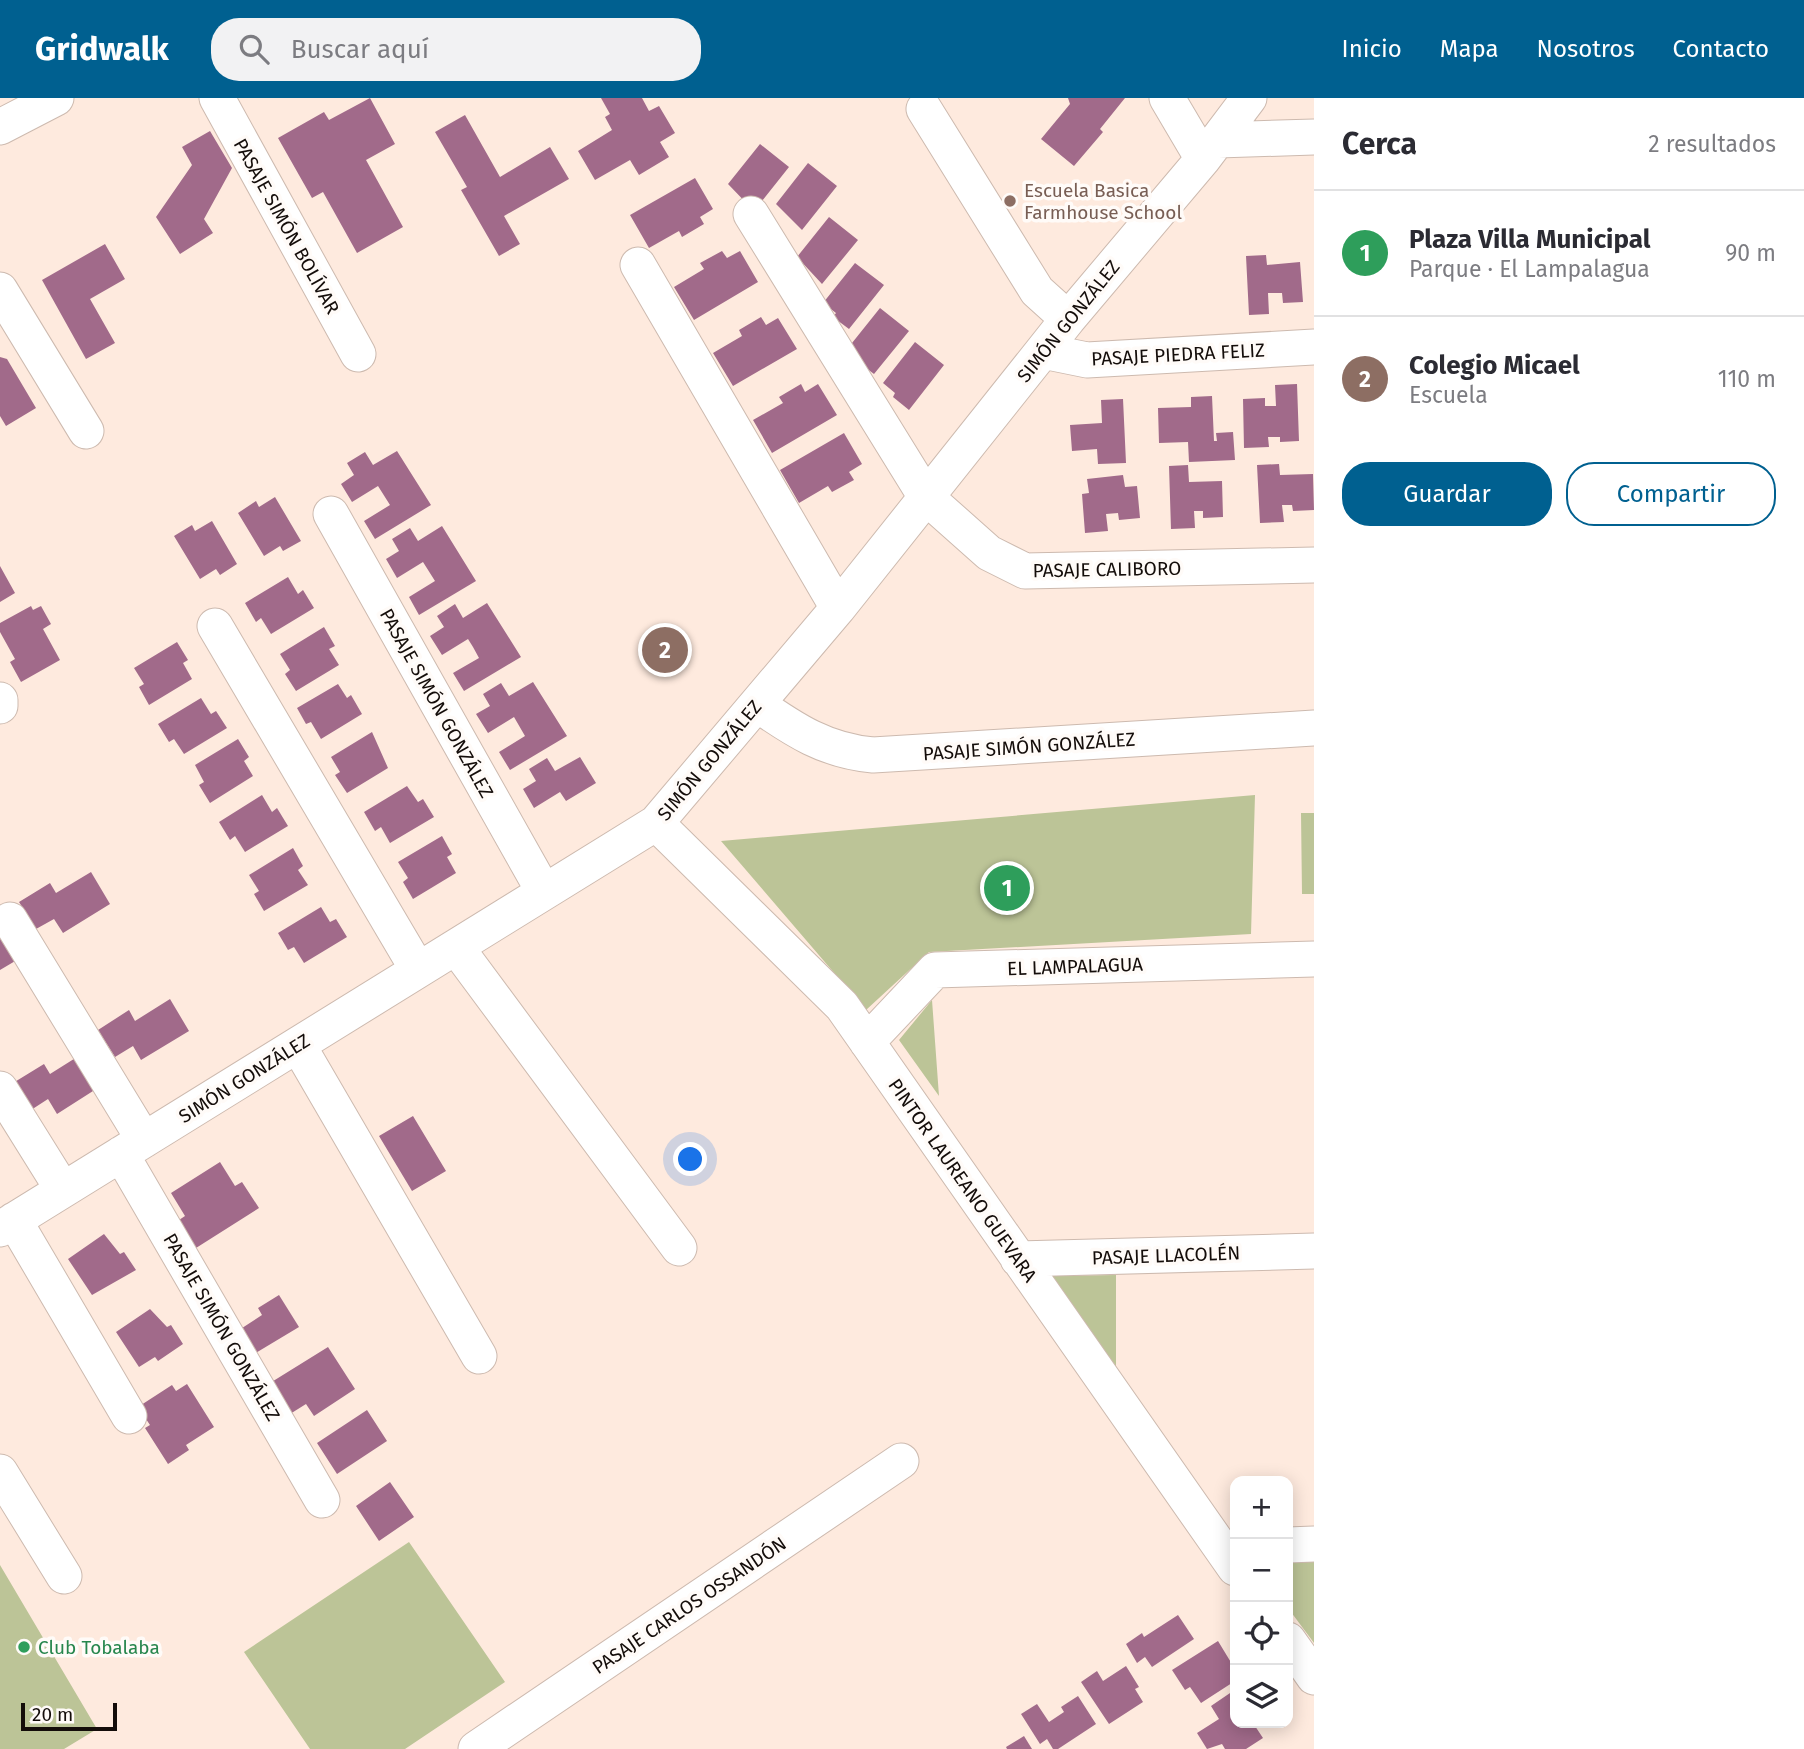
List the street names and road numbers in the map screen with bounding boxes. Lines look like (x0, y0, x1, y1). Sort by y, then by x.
street label: PASAJE SIMÓN BOLÍVAR (229, 134, 345, 318)
street label: SIMÓN GONZÁLEZ (1012, 256, 1125, 387)
street label: PASAJE PIEDRA FELIZ (1091, 338, 1266, 371)
street label: PASAJE CALIBORO (1032, 557, 1182, 582)
street label: PASAJE SIMÓN GONZÁLEZ (375, 605, 498, 802)
street label: SIMÓN GONZÁLEZ (652, 695, 766, 825)
street label: PASAJE SIMÓN GONZÁLEZ (922, 728, 1136, 765)
street label: EL LAMPALAGUA (1007, 953, 1143, 980)
street label: SIMÓN GONZÁLEZ (175, 1029, 314, 1128)
street label: PINTOR LAUREANO GUEVARA (883, 1074, 1042, 1287)
street label: PASAJE SIMÓN GONZÁLEZ (158, 1229, 285, 1425)
street label: PASAJE LLACOLÉN (1091, 1241, 1241, 1270)
street label: PASAJE CARLOS OSSANDÓN (588, 1532, 791, 1679)

